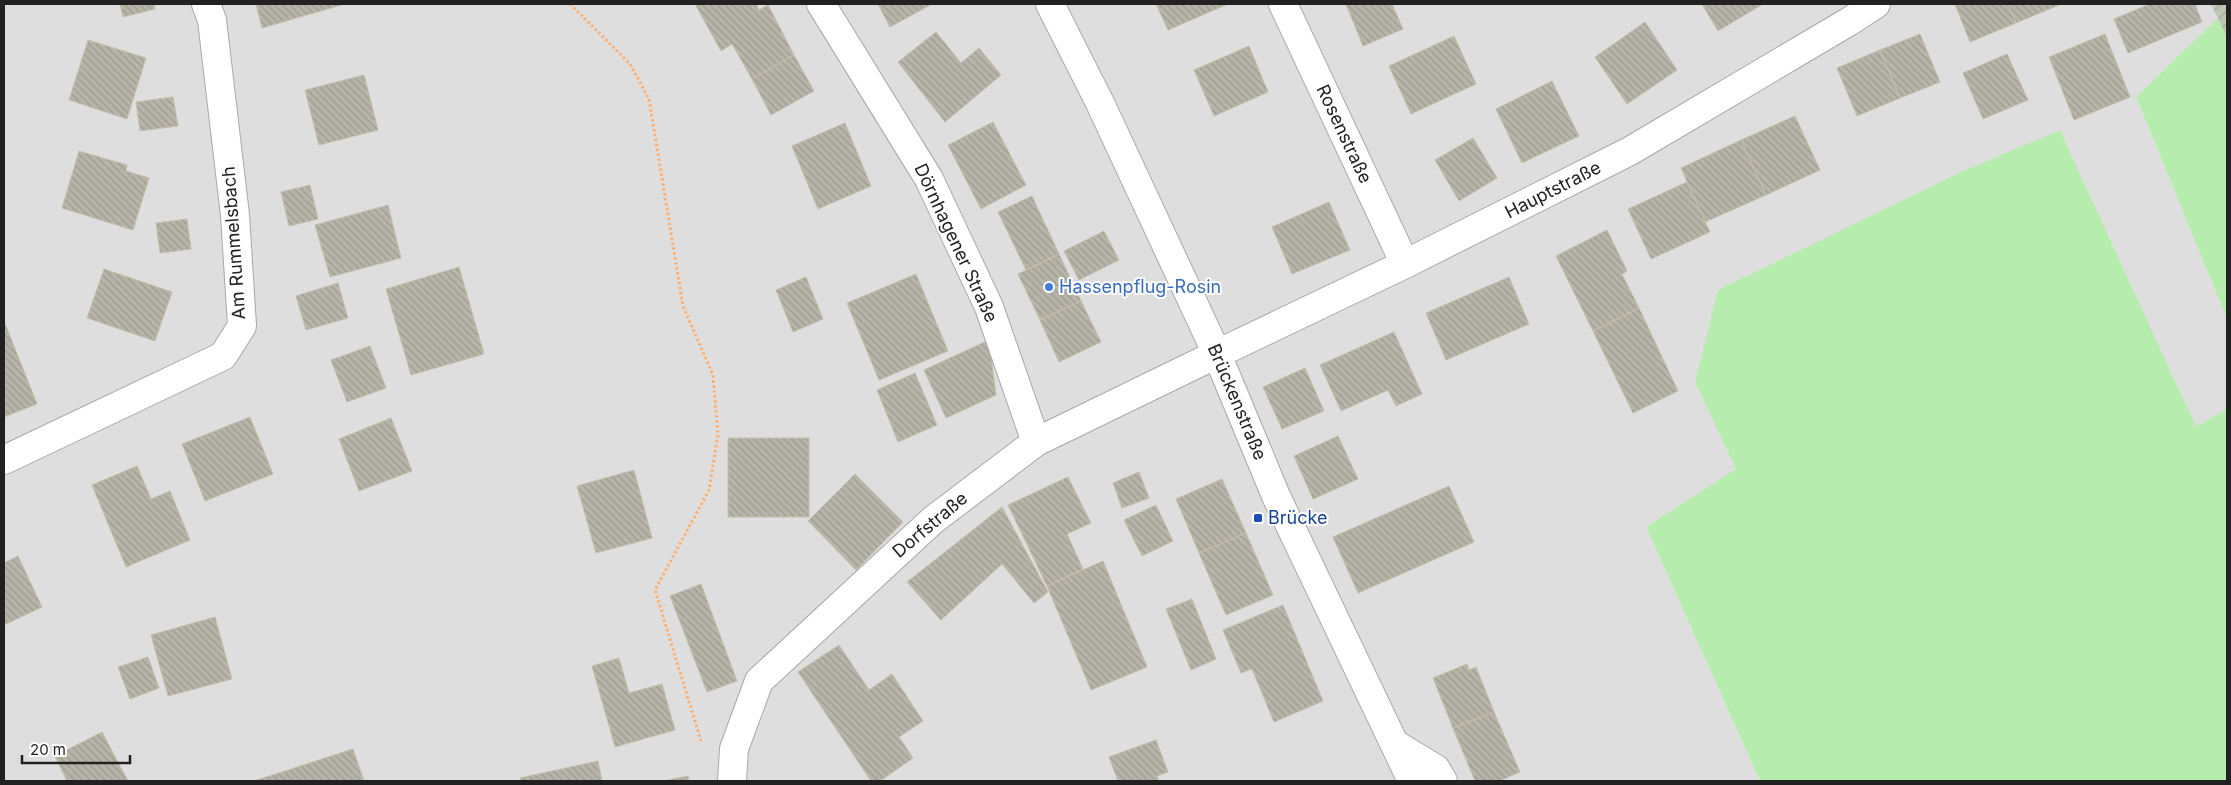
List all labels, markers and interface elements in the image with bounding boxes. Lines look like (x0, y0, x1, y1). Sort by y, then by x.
street label: Rosenstraße (1312, 81, 1376, 187)
street label: Hauptstraße (1501, 156, 1604, 223)
street label: Dörnhagener Straße (910, 160, 1002, 325)
street label: Am Rummelsbach (218, 166, 249, 320)
place label: Hassenpflug-Rosin (1059, 276, 1221, 297)
marker: Hassenpflug-Rosin (1043, 281, 1055, 293)
street label: Brückenstraße (1204, 341, 1271, 463)
street label: Dorfstraße (888, 487, 971, 562)
place label: Brücke (1268, 507, 1327, 528)
marker: Brücke (1252, 512, 1264, 524)
scale bar (22, 732, 130, 764)
text: 20 m (30, 740, 66, 759)

